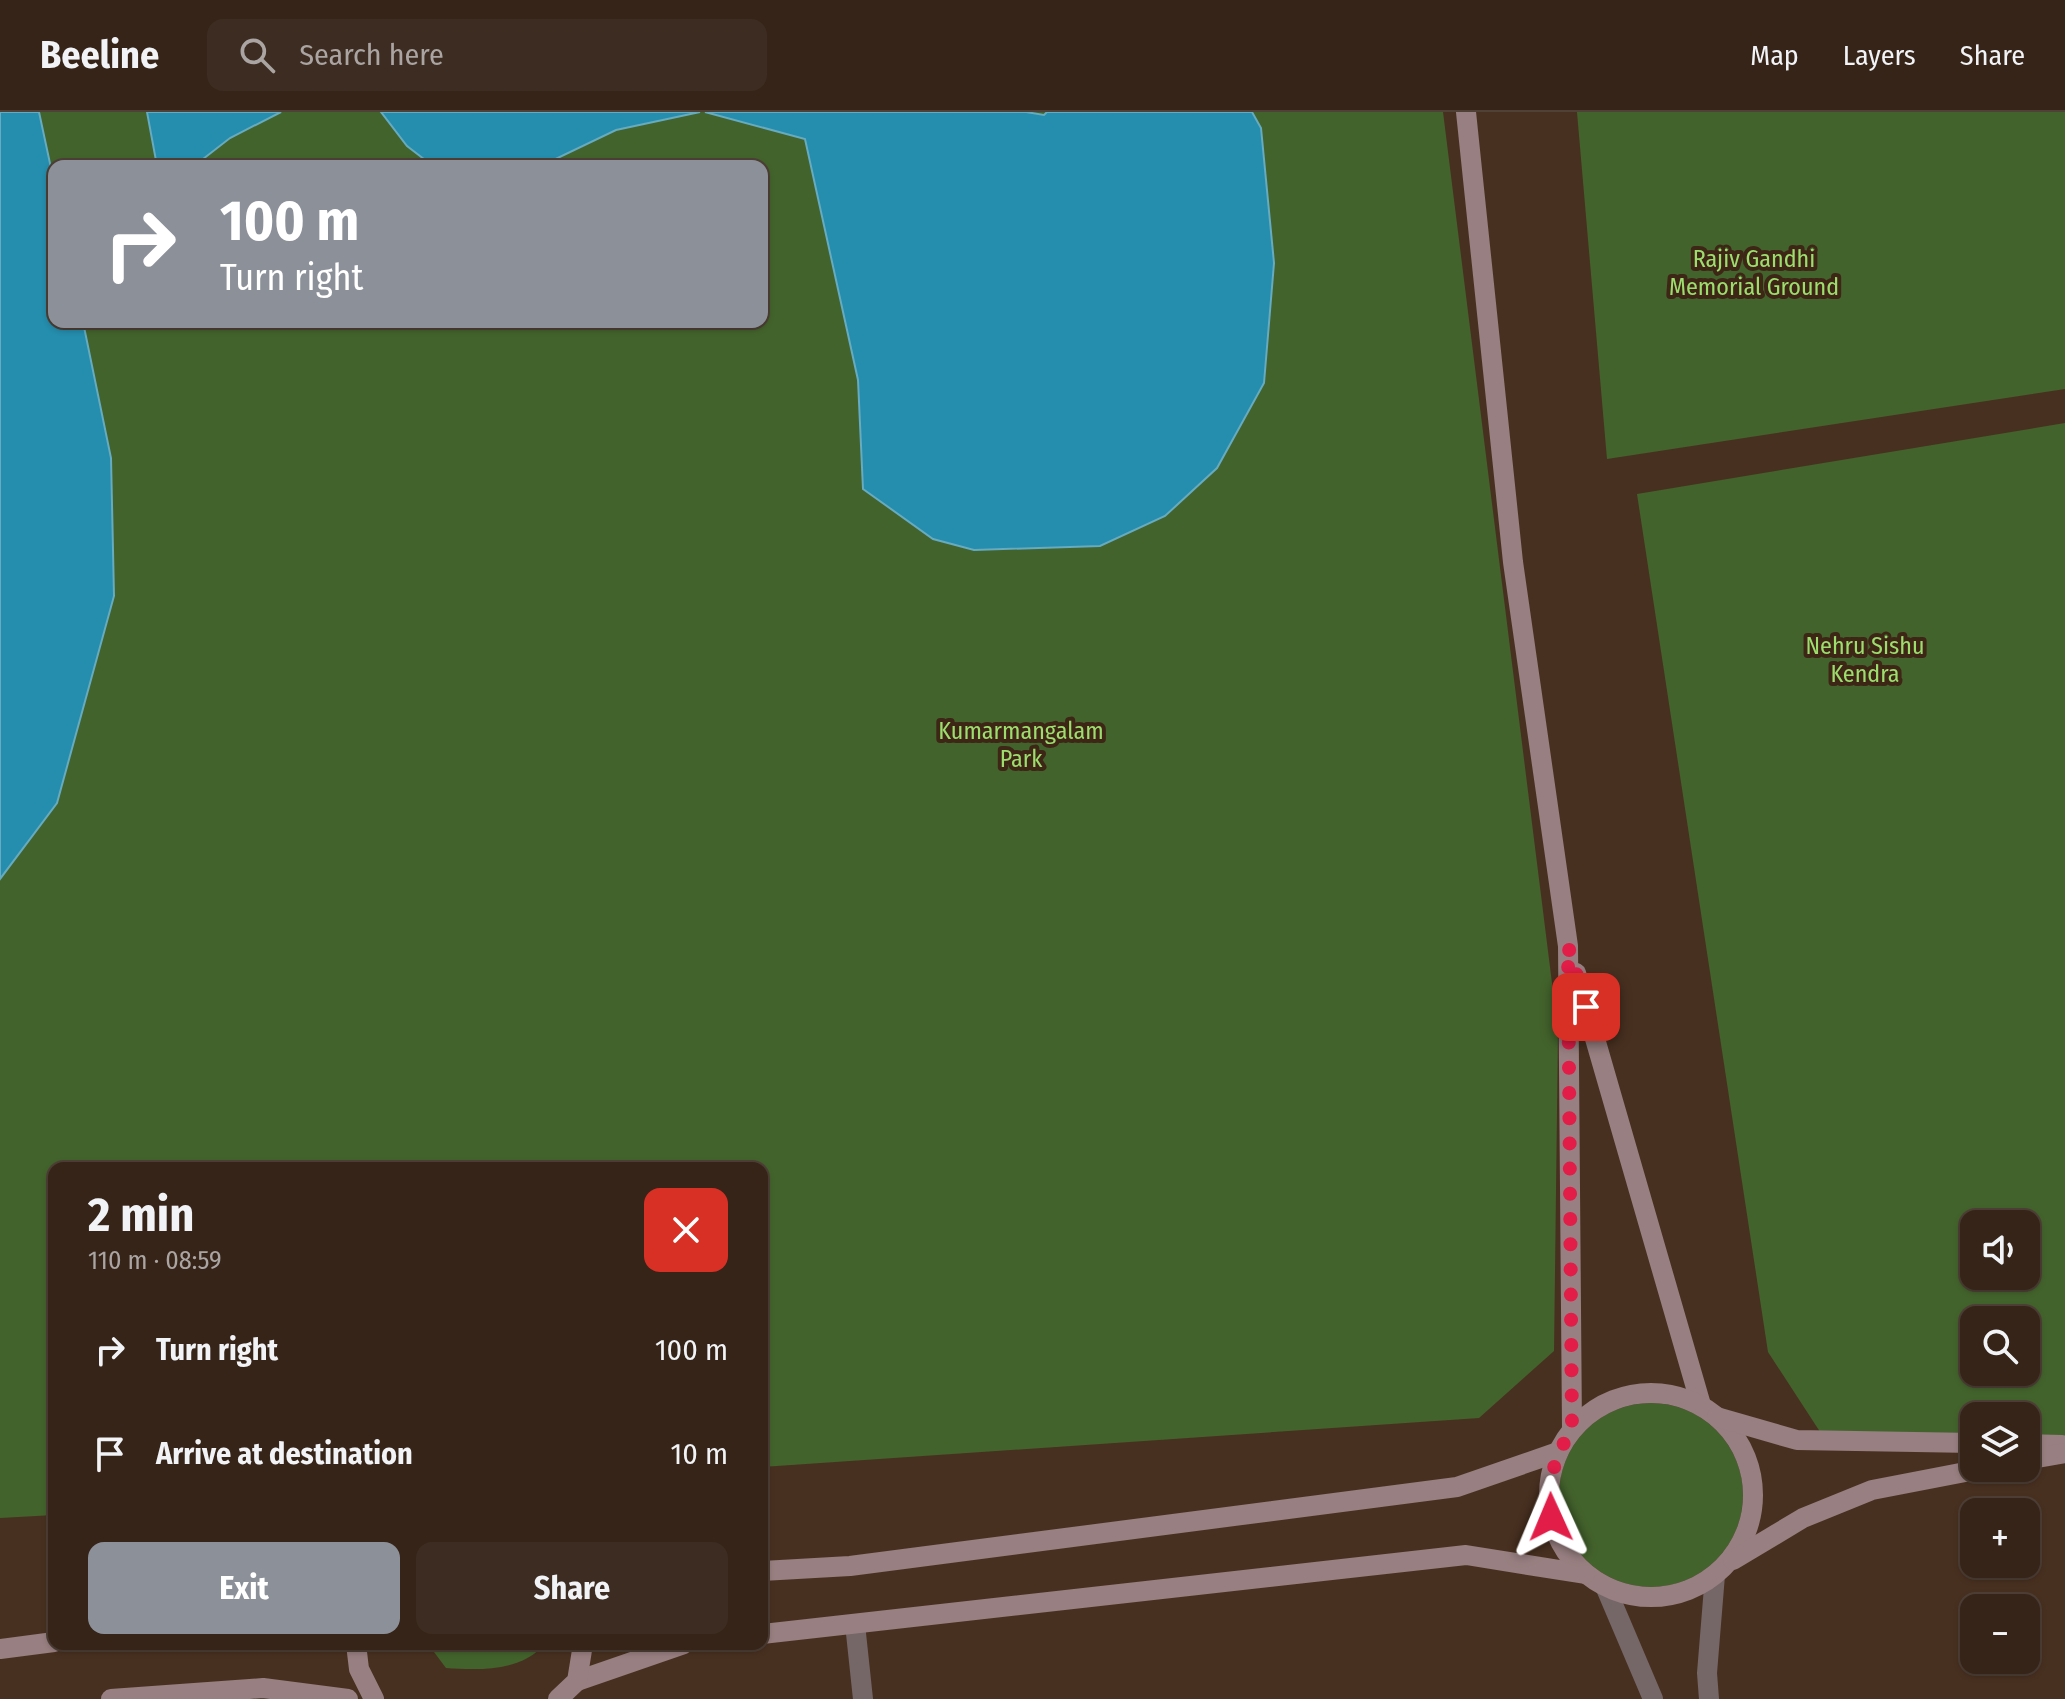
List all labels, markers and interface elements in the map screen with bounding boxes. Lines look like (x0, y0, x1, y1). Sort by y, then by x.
search box (207, 19, 767, 91)
text: Beeline (40, 32, 159, 78)
icon: search (235, 33, 279, 77)
text: Search here (299, 37, 444, 73)
text: Map (1750, 39, 1799, 72)
text: Layers (1843, 39, 1916, 72)
text: Share (1960, 39, 2025, 72)
text: 100 m (220, 188, 359, 255)
icon: right (88, 192, 192, 296)
park label: Rajiv Gandhi Memorial Ground (1669, 245, 1839, 301)
text: Turn right (220, 256, 363, 300)
park label: Nehru Sishu Kendra (1805, 632, 1925, 688)
park label: Kumarmangalam Park (938, 717, 1104, 773)
pin (1552, 973, 1620, 1041)
icon: arrive (1564, 985, 1608, 1029)
text: 2 min (88, 1186, 194, 1244)
button: close (644, 1188, 728, 1272)
map controls (1960, 1210, 2040, 1674)
button: sound (1960, 1210, 2040, 1290)
text: 110 m · 08:59 (88, 1245, 222, 1276)
button: search (1960, 1306, 2040, 1386)
icon: right (88, 1328, 132, 1372)
text: Turn right (156, 1332, 278, 1368)
text: 100 m (655, 1332, 728, 1368)
button: layers (1960, 1402, 2040, 1482)
icon: arrive (88, 1432, 132, 1476)
text: Arrive at destination (156, 1436, 413, 1472)
text: 10 m (671, 1436, 728, 1472)
position arrow (1509, 1475, 1593, 1559)
button: + (1960, 1498, 2040, 1578)
button: Exit (88, 1542, 400, 1634)
button: Share (416, 1542, 728, 1634)
button: − (1960, 1594, 2040, 1674)

